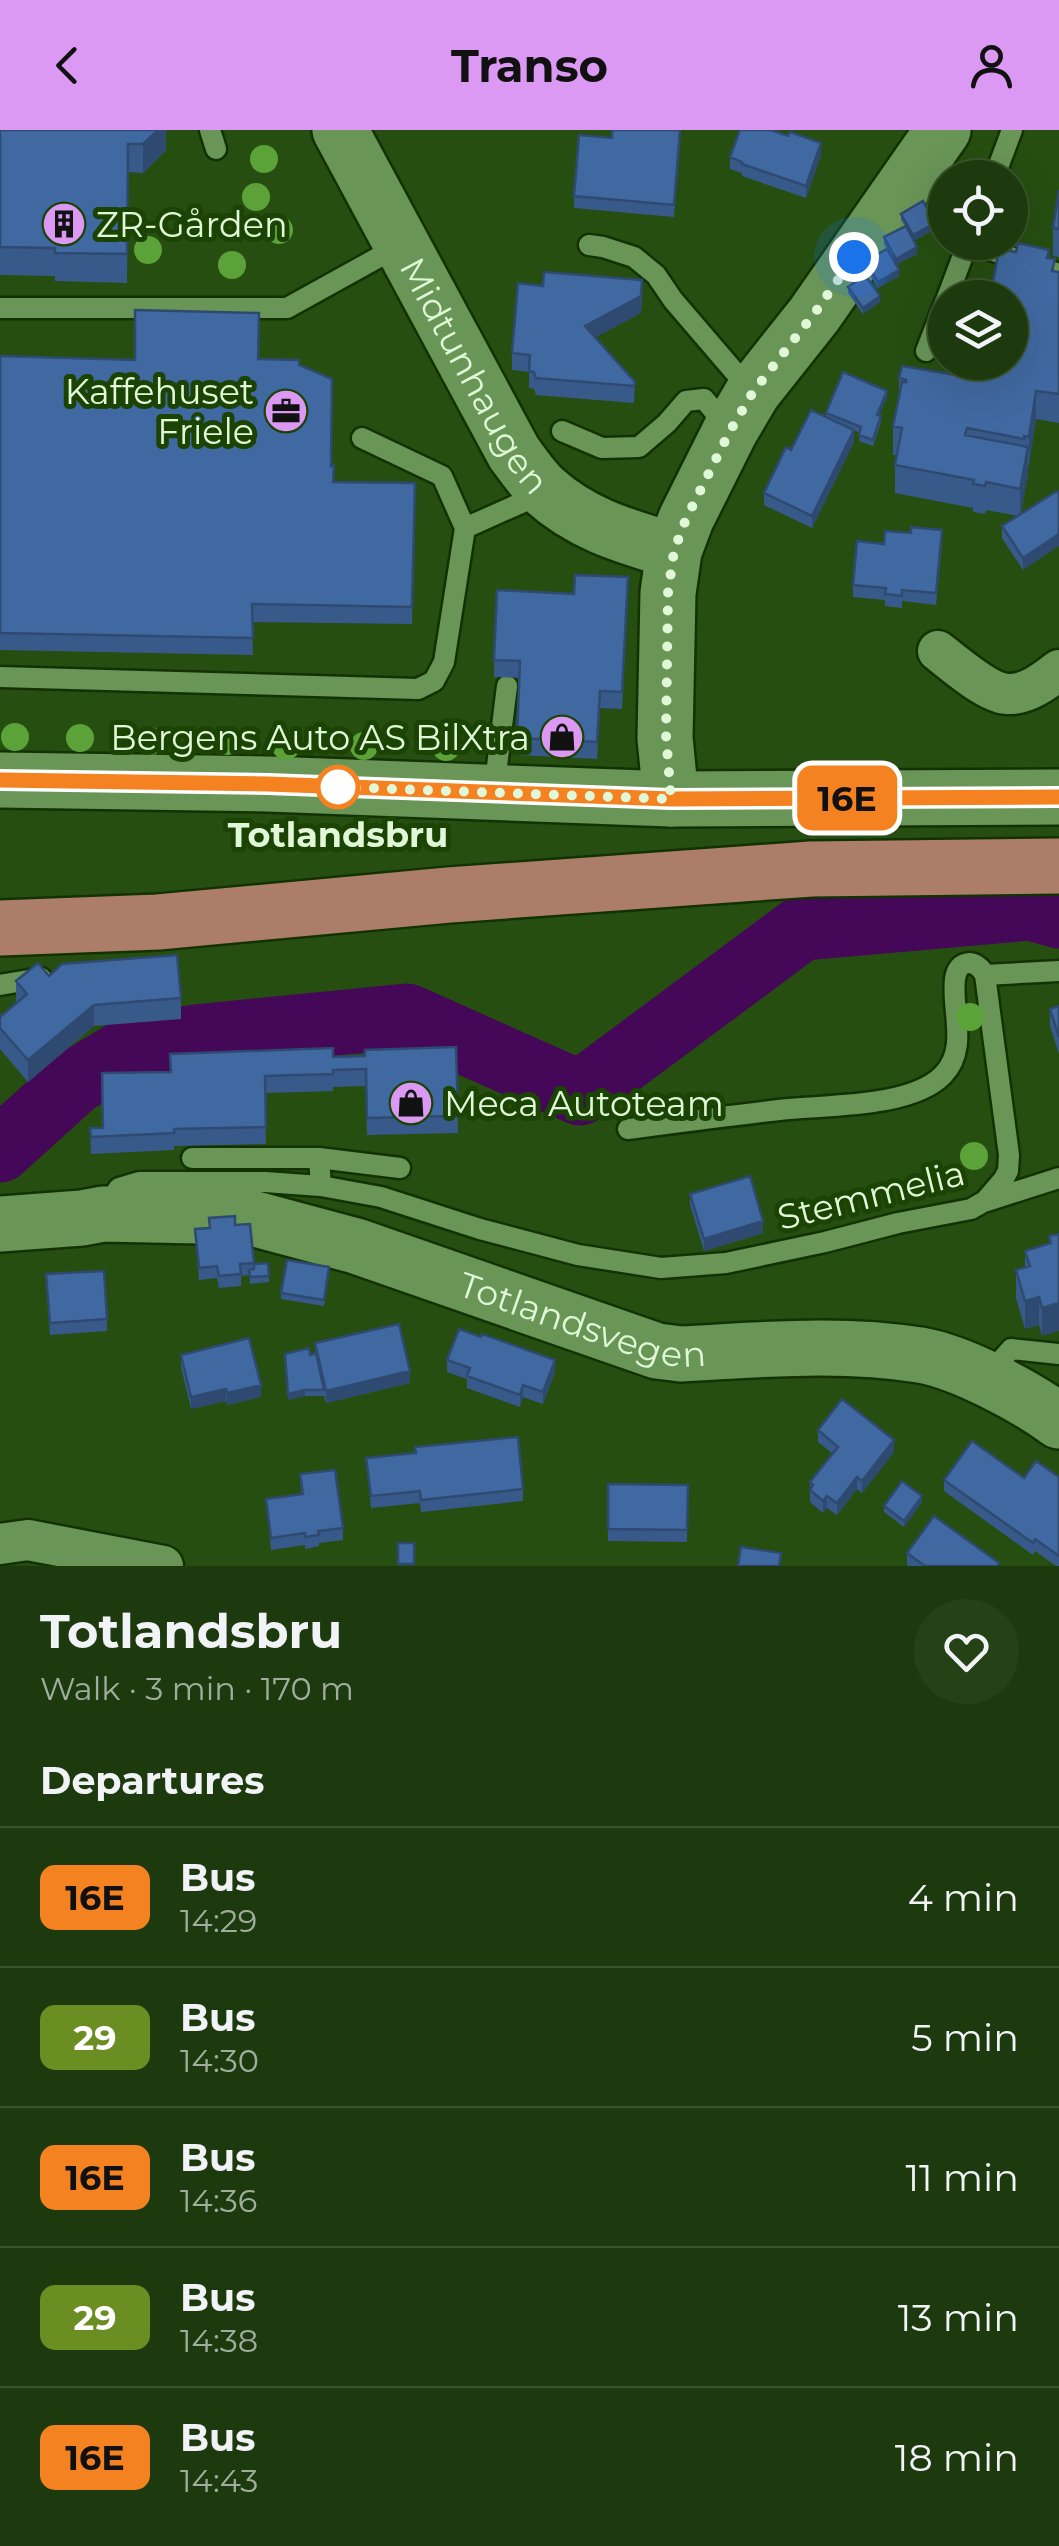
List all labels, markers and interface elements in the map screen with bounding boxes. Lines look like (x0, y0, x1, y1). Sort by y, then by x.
icon: back (40, 38, 95, 93)
text: Transo (451, 38, 608, 93)
icon: person (964, 38, 1019, 93)
map controls (928, 160, 1028, 380)
button: locate (928, 160, 1028, 260)
building icon: ZR-Gården (41, 201, 87, 247)
place label: ZR-Gården (96, 203, 288, 246)
your location (829, 232, 879, 282)
street label: Midtunhaugen (391, 250, 558, 503)
button: layers (928, 280, 1028, 380)
place label: Kaffehuset Friele (65, 370, 254, 453)
office icon: Kaffehuset Friele (263, 388, 309, 434)
shop icon: Bergens Auto AS BilXtra (539, 714, 585, 760)
place label: Bergens Auto AS BilXtra (110, 716, 530, 759)
marker: Totlandsbru (317, 766, 359, 808)
line badge: 16E (790, 766, 904, 830)
text: 16E (817, 777, 877, 820)
place label: Totlandsbru (228, 813, 448, 856)
shop icon: Meca Autoteam (388, 1080, 434, 1126)
place label: Meca Autoteam (444, 1082, 724, 1125)
street label: Stemmelia (773, 1151, 969, 1239)
street label: Totlandsvegen (454, 1262, 707, 1376)
button: heart (914, 1599, 1019, 1704)
text: Totlandsbru (40, 1602, 342, 1660)
text: Walk · 3 min · 170 m (40, 1669, 354, 1708)
text: Departures (40, 1757, 264, 1804)
text: Bus (180, 1854, 255, 1901)
text: 4 min (908, 1874, 1019, 1921)
text: 16E (65, 1876, 125, 1919)
text: 14:29 (180, 1901, 257, 1940)
text: Bus (180, 1994, 255, 2041)
text: 5 min (911, 2014, 1019, 2061)
text: 29 (74, 2016, 116, 2059)
text: 14:30 (180, 2041, 259, 2080)
text: Bus (180, 2134, 255, 2181)
text: 11 min (905, 2154, 1019, 2201)
text: 16E (65, 2156, 125, 2199)
text: 14:36 (180, 2181, 257, 2220)
text: Bus (180, 2274, 255, 2321)
text: 13 min (898, 2294, 1019, 2341)
text: 29 (74, 2296, 116, 2339)
text: 14:38 (180, 2321, 258, 2360)
text: Bus (180, 2414, 255, 2461)
text: 18 min (895, 2434, 1019, 2481)
text: 16E (65, 2436, 125, 2479)
text: 14:43 (180, 2461, 258, 2500)

